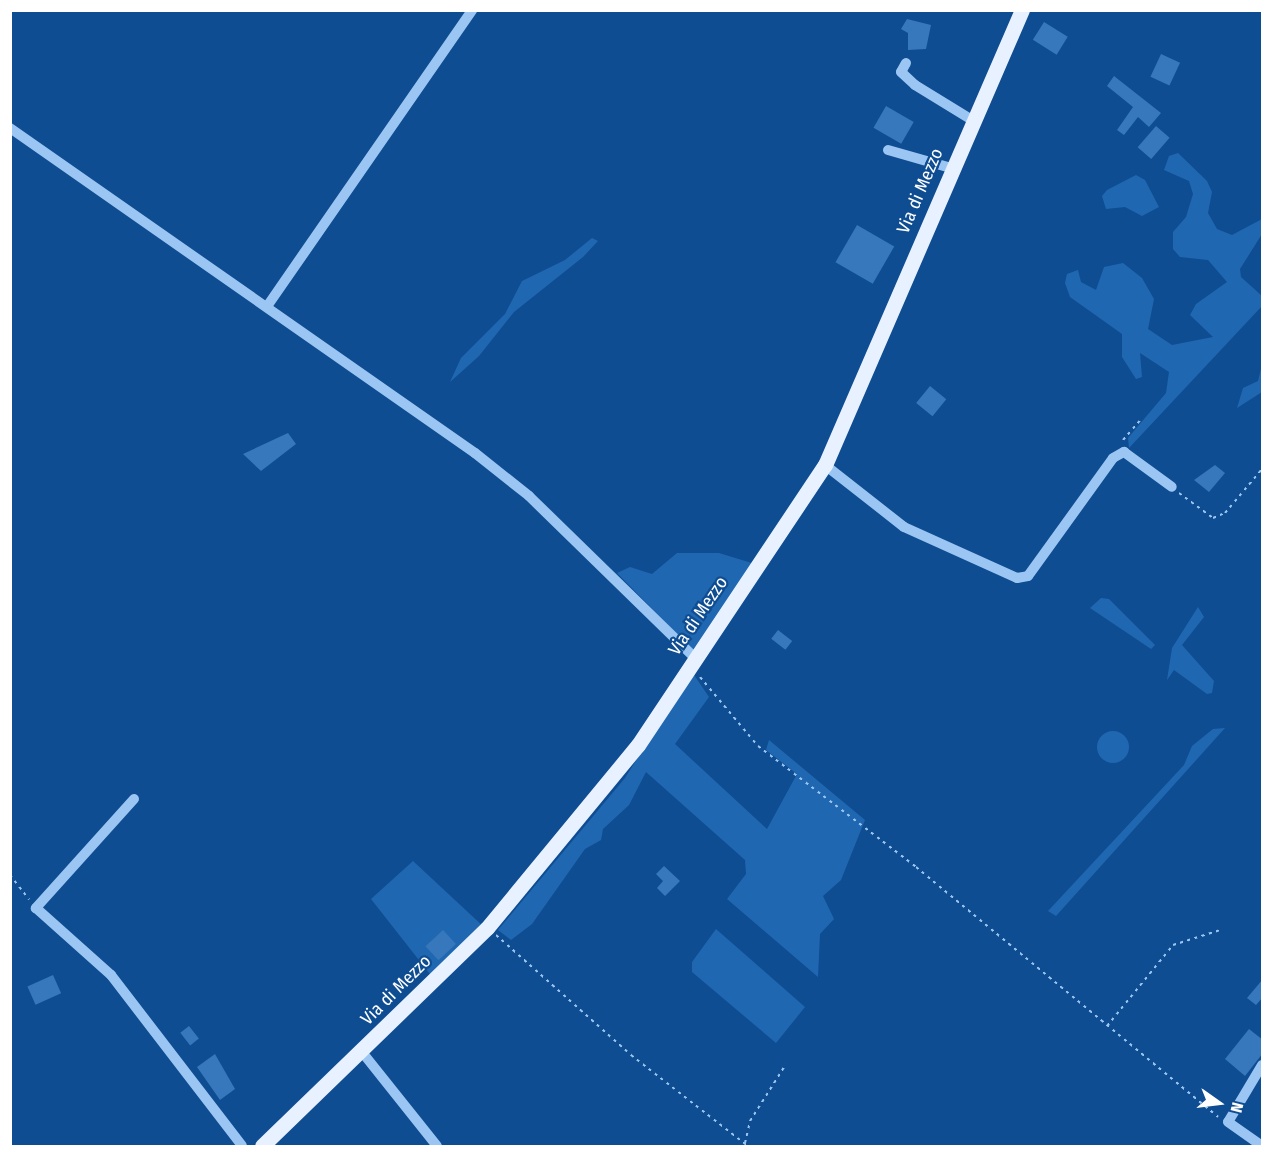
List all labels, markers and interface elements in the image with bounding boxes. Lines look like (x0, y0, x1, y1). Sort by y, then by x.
street label: Via di Mezzo (892, 145, 948, 237)
street label: Via di Mezzo (664, 573, 732, 659)
street label: Via di Mezzo (356, 950, 436, 1030)
north arrow (1189, 1073, 1249, 1133)
text: N (1227, 1101, 1247, 1114)

